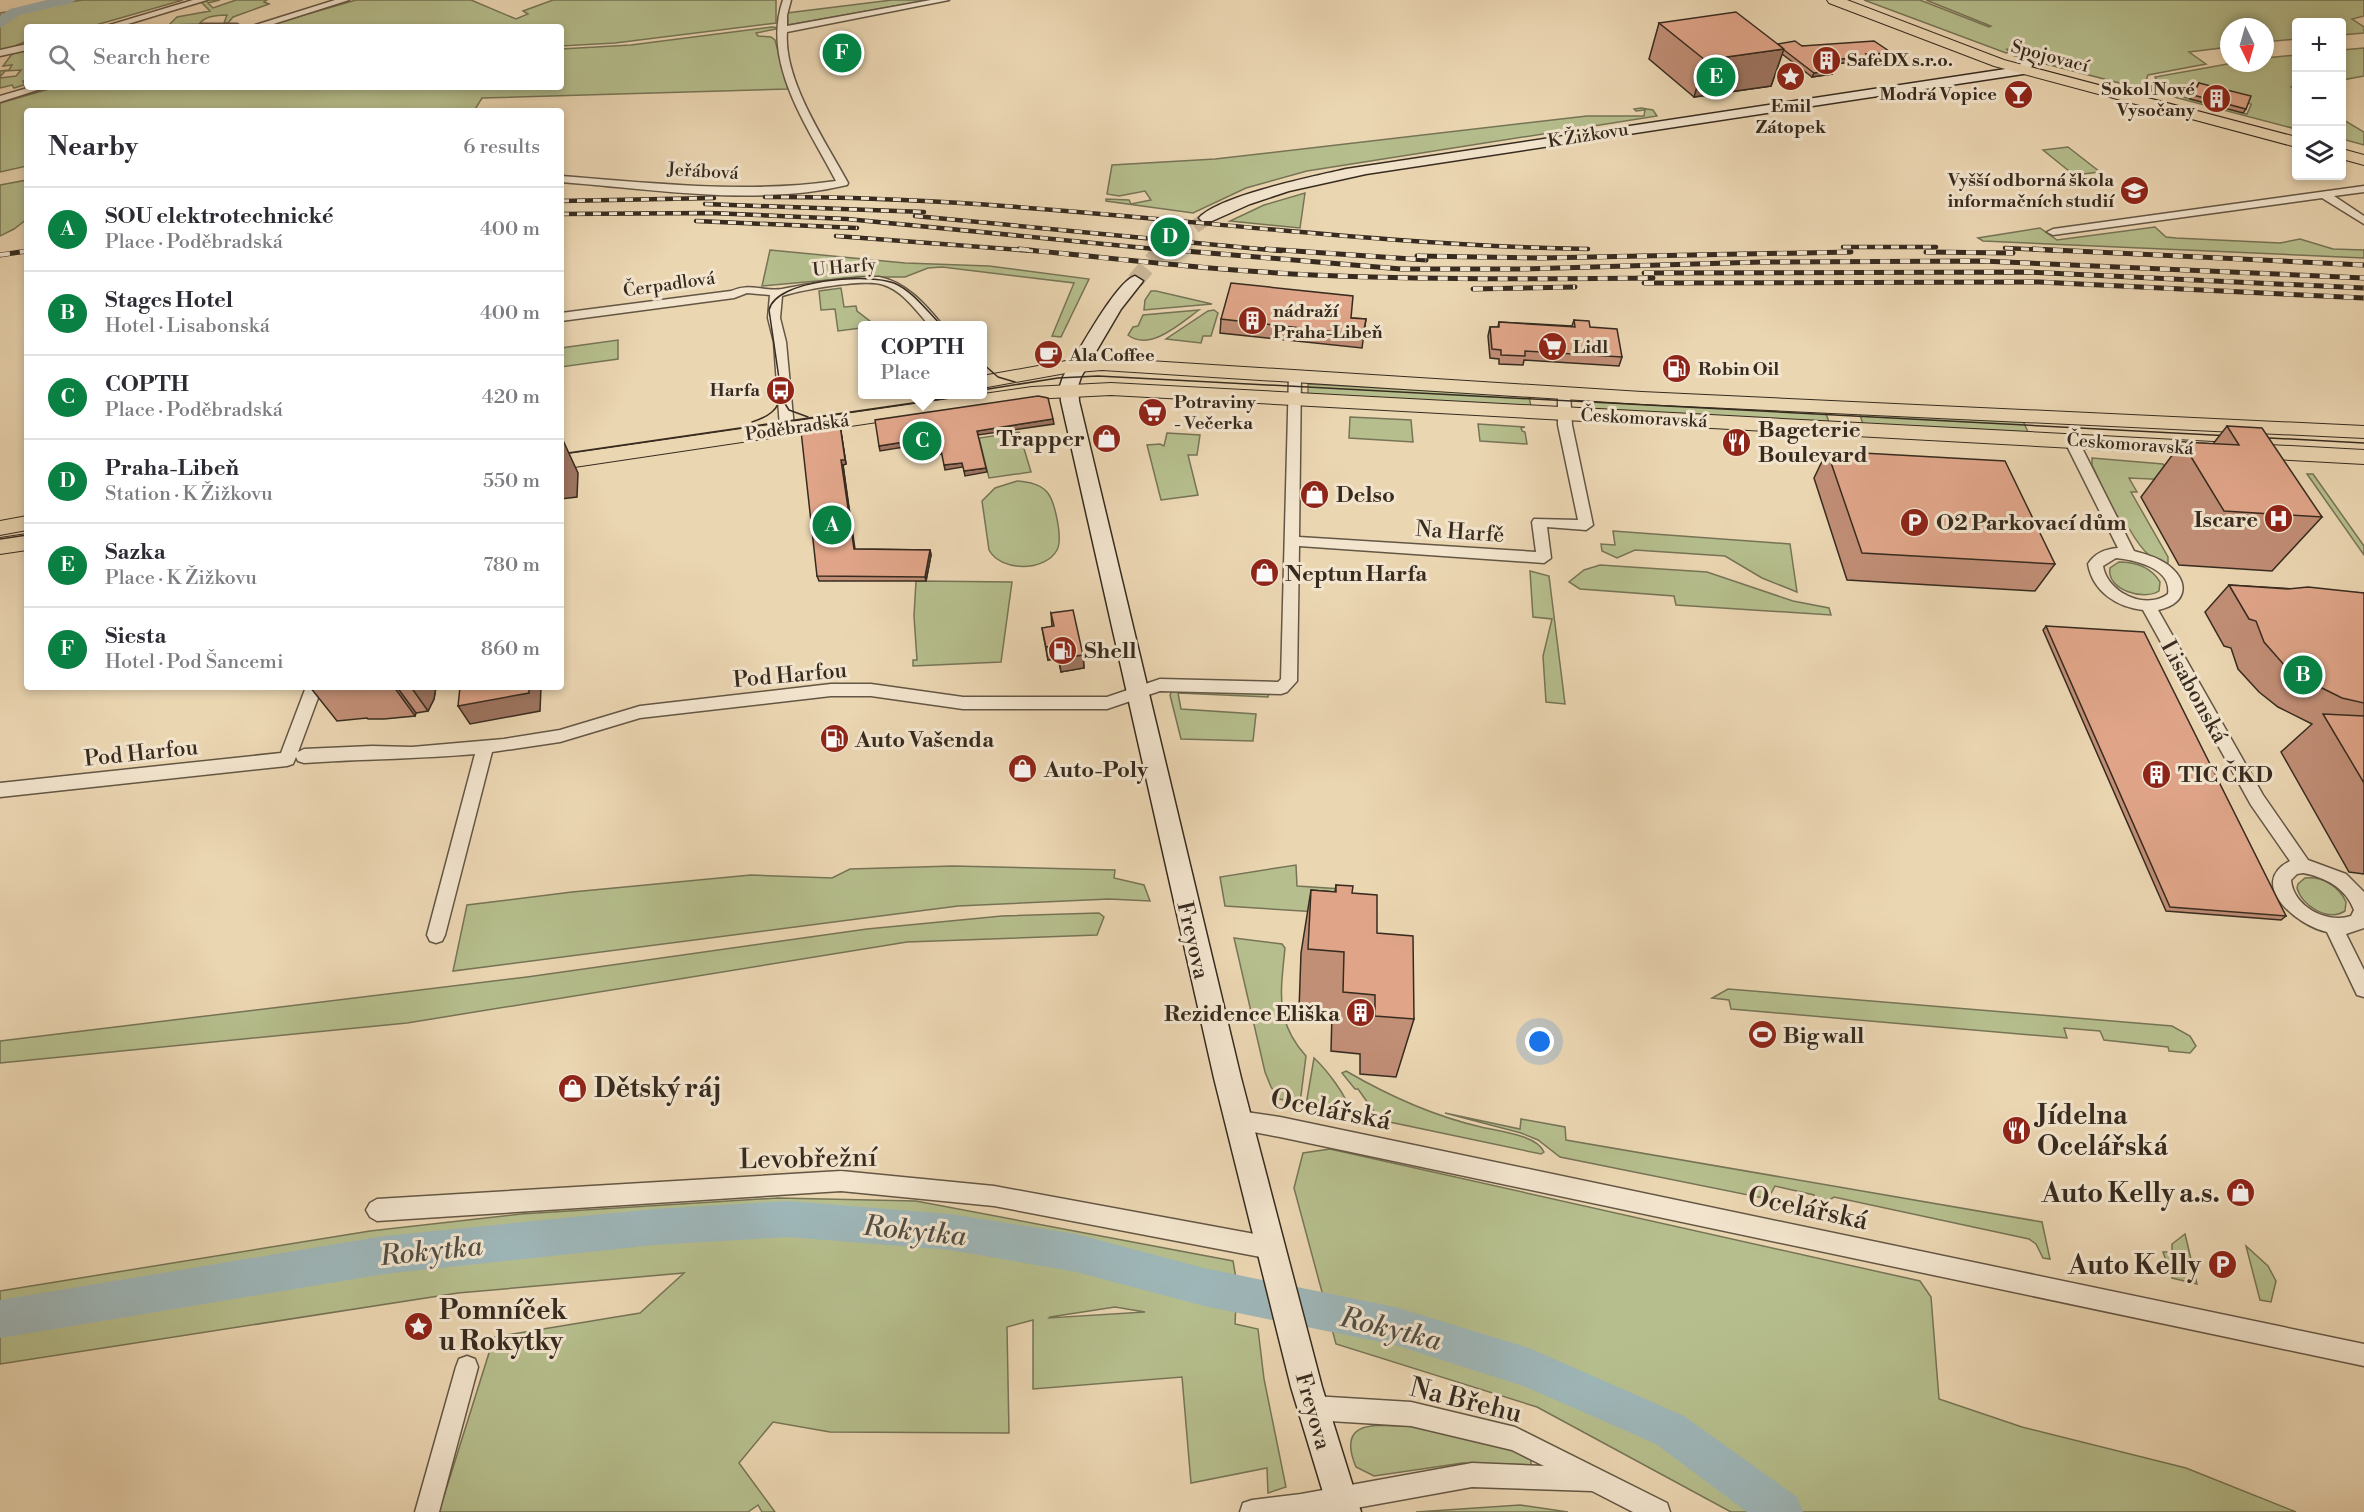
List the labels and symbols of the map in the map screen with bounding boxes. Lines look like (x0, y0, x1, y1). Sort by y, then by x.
north arrow (2220, 18, 2274, 72)
pin: F (822, 31, 862, 76)
street label: Spojovací (2008, 35, 2092, 78)
building icon: SafeDX s.r.o. (1810, 44, 1842, 76)
place label: SafeDX s.r.o. (1847, 49, 1953, 72)
pin: E (1696, 54, 1736, 100)
place icon: Emil Zátopek (1775, 61, 1807, 93)
bar icon: Modrá Vopice (2002, 78, 2034, 110)
place label: Sokol Nové Vysočany (2101, 78, 2196, 122)
place label: Modrá Vopice (1879, 83, 1997, 106)
building icon: Sokol Nové Vysočany (2200, 83, 2232, 115)
place label: Emil Zátopek (1756, 95, 1827, 139)
street label: K Žižkovu (1546, 118, 1631, 153)
street label: Jeřábová (666, 158, 740, 185)
place label: Vyšší odborná škola informačních studií (1947, 169, 2115, 213)
school or university icon: Vyšší odborná škola informačních studií (2119, 174, 2151, 206)
pin: D (1150, 214, 1190, 260)
street label: U Harfy (811, 253, 877, 282)
street label: Čerpadlová (622, 267, 717, 302)
place label: nádraží Praha-Libeň (1273, 300, 1383, 344)
building icon: nádraží Praha-Libeň (1236, 305, 1268, 337)
supermarket icon: Lidl (1536, 331, 1568, 363)
place label: Lidl (1573, 336, 1608, 359)
cafe icon: Ala Coffee (1032, 339, 1064, 371)
place label: Ala Coffee (1068, 344, 1155, 367)
fuel station icon: Robin Oil (1661, 353, 1693, 385)
place label: Robin Oil (1698, 358, 1779, 381)
bus stop icon: Harfa (765, 374, 797, 406)
place label: Harfa (710, 379, 760, 402)
place label: Potraviny - Večerka (1174, 391, 1257, 435)
supermarket icon: Potraviny - Večerka (1137, 396, 1169, 428)
street label: Českomoravská (1580, 404, 1709, 433)
street label: Poděbradská (744, 409, 851, 446)
place label: Bageterie Boulevard (1758, 417, 1868, 469)
pin: C (902, 418, 942, 464)
shop icon: Trapper (1090, 422, 1122, 454)
place label: Trapper (996, 426, 1085, 453)
restaurant icon: Bageterie Boulevard (1721, 426, 1753, 458)
street label: Českomoravská (2066, 429, 2195, 460)
shop icon: Delso (1299, 478, 1331, 510)
place label: Delso (1336, 482, 1395, 509)
pin: A (812, 502, 852, 548)
hospital icon: Iscare (2263, 503, 2295, 535)
parking icon: O2 Parkovací dům (1899, 506, 1931, 538)
place label: Iscare (2194, 507, 2258, 534)
place label: O2 Parkovací dům (1936, 510, 2127, 537)
street label: Na Harfě (1415, 516, 1505, 549)
shop icon: Neptun Harfa (1248, 557, 1280, 589)
place label: Neptun Harfa (1285, 561, 1428, 588)
fuel station icon: Shell (1047, 634, 1079, 666)
street label: Lisabonská (2154, 636, 2233, 749)
place label: Shell (1084, 638, 1136, 665)
pin: B (2284, 652, 2322, 698)
street label: Pod Harfou (732, 657, 849, 694)
fuel station icon: Auto Vašenda (818, 723, 850, 755)
place label: Auto Vašenda (854, 727, 995, 754)
street label: Pod Harfou (83, 734, 200, 773)
shop icon: Auto-Poly (1007, 753, 1039, 785)
place label: Auto-Poly (1043, 757, 1149, 784)
building icon: TIC ČKD (2141, 758, 2173, 790)
place label: TIC ČKD (2178, 760, 2273, 789)
street label: Freyova (1171, 899, 1215, 983)
building icon: Rezidence Eliška (1345, 997, 1377, 1029)
place label: Rezidence Eliška (1164, 1001, 1341, 1028)
sports icon: Big wall (1746, 1019, 1778, 1051)
place label: Big wall (1783, 1023, 1864, 1050)
your location (1525, 1027, 1554, 1056)
shop icon: Dětský ráj (557, 1072, 589, 1104)
place label: Dětský ráj (594, 1072, 721, 1106)
street label: Ocelářská (1268, 1082, 1394, 1138)
place label: Jídelna Ocelářská (2033, 1099, 2168, 1164)
restaurant icon: Jídelna Ocelářská (2000, 1115, 2032, 1147)
street label: Levobřežní (739, 1141, 878, 1177)
place label: Auto Kelly a.s. (2041, 1177, 2220, 1211)
shop icon: Auto Kelly a.s. (2225, 1177, 2257, 1209)
street label: Ocelářská (1745, 1180, 1871, 1238)
water label: Rokytka (861, 1209, 968, 1254)
water label: Rokytka (377, 1229, 485, 1274)
place label: Auto Kelly (2067, 1249, 2201, 1283)
parking icon: Auto Kelly (2206, 1249, 2238, 1281)
place label: Pomníček u Rokytky (439, 1294, 567, 1359)
water label: Rokytka (1336, 1300, 1445, 1359)
place icon: Pomníček u Rokytky (402, 1310, 434, 1342)
street label: Freyova (1289, 1370, 1337, 1454)
street label: Na Břehu (1406, 1371, 1526, 1431)

